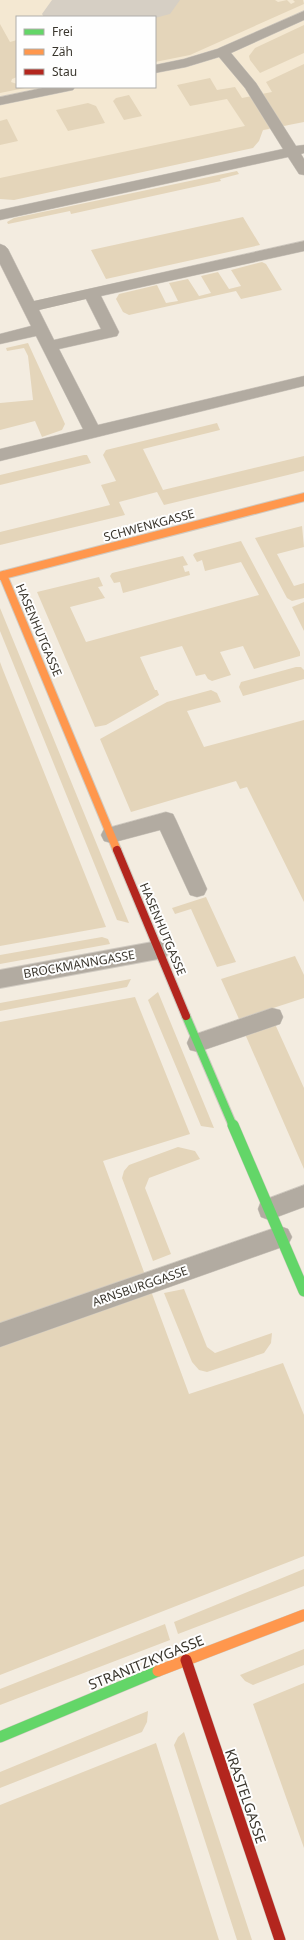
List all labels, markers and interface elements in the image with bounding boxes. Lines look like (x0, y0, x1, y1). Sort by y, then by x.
legend (16, 16, 156, 88)
text: Frei (52, 23, 73, 40)
text: Zäh (52, 43, 73, 60)
text: Stau (52, 63, 77, 80)
street label: SCHWENKGASSE (102, 505, 196, 545)
street label: HASENHUTGASSE (12, 581, 66, 679)
street label: HASENHUTGASSE (136, 880, 190, 978)
street label: BROCKMANNGASSE (22, 946, 136, 982)
street label: ARNSBURGGASSE (90, 1262, 190, 1310)
street label: STRANITZKYGASSE (85, 1630, 207, 1694)
street label: KRASTELGASSE (221, 1746, 271, 1846)

